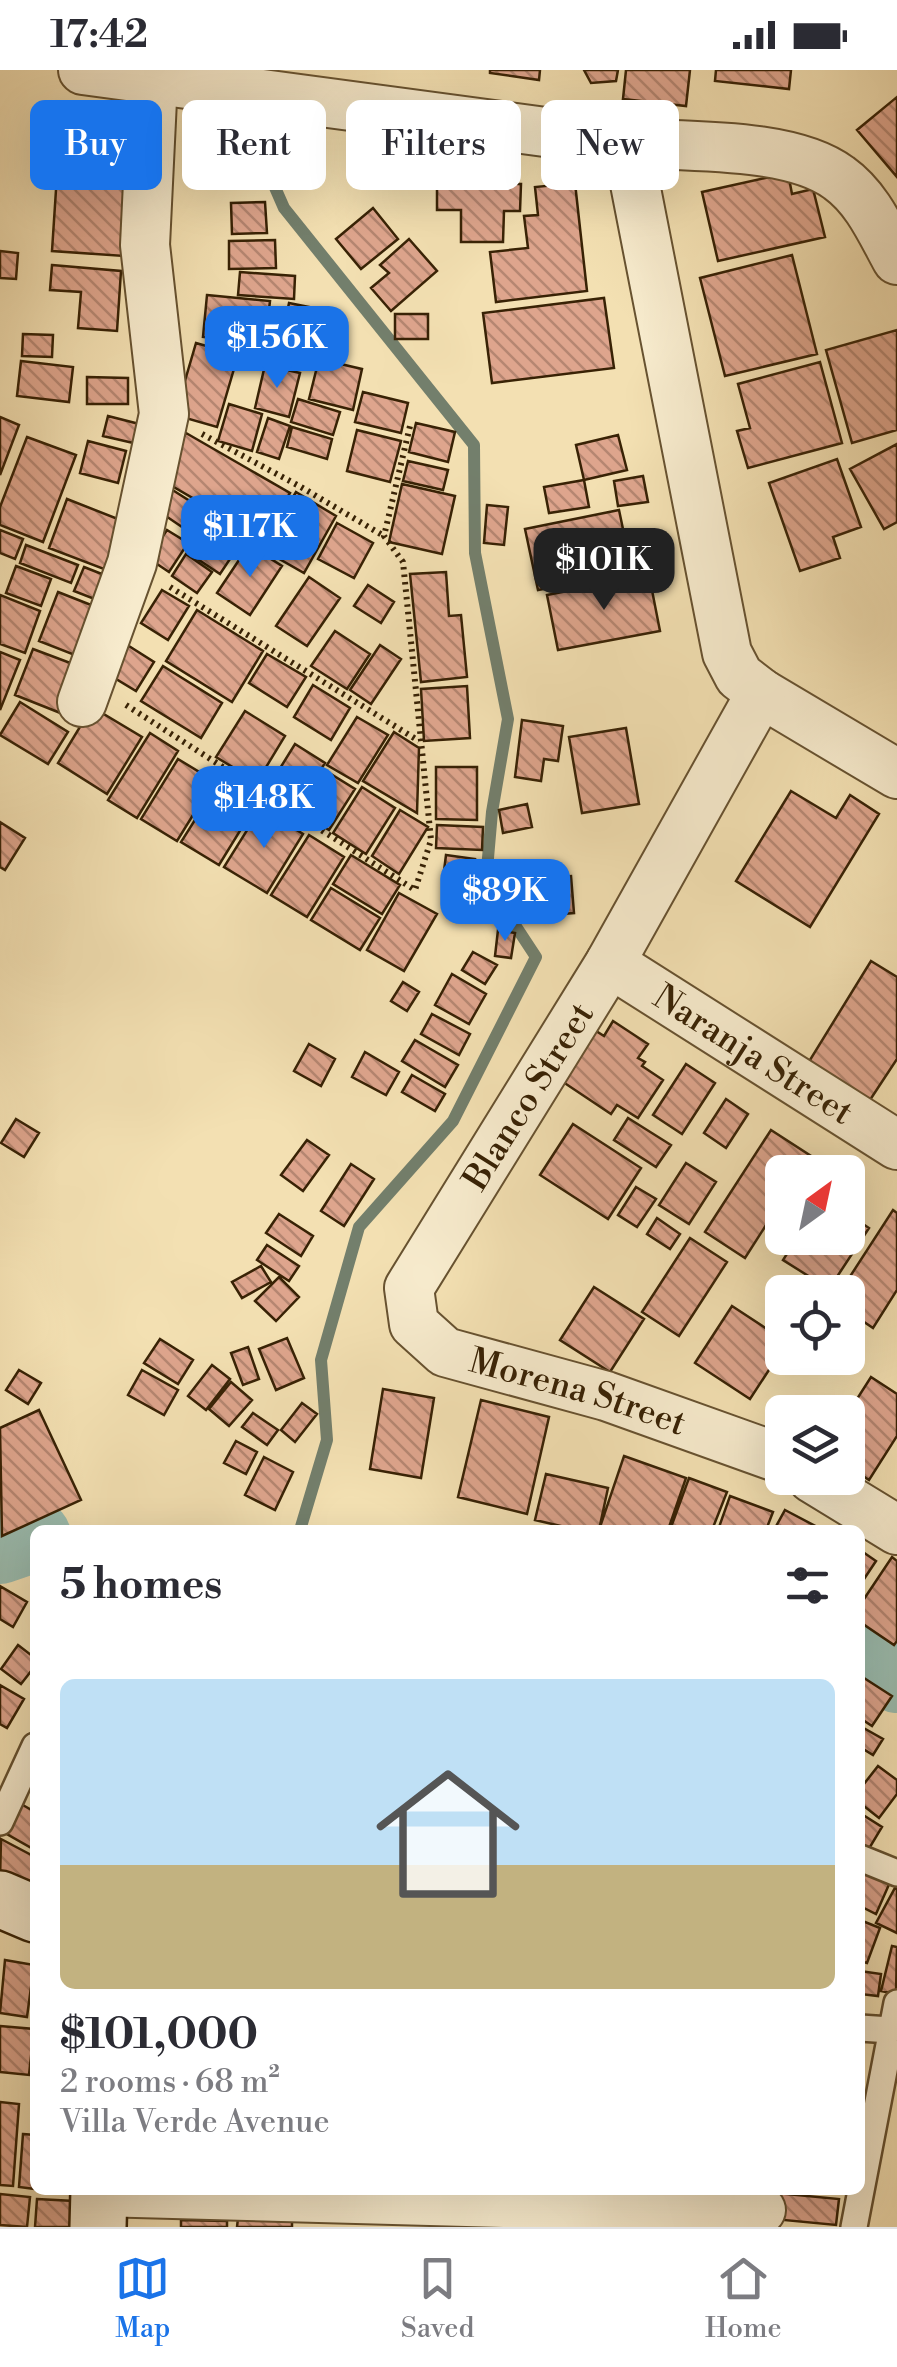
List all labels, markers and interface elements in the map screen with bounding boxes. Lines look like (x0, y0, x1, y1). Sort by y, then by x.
text: 17:42 (50, 12, 148, 59)
chip: Buy (30, 100, 162, 190)
chip: Rent (182, 100, 326, 190)
chip: Filters (346, 100, 521, 190)
chip: New (541, 100, 679, 190)
pin: $156K (207, 306, 347, 391)
text: $156K (227, 318, 327, 358)
pin: $117K (180, 495, 320, 580)
text: $117K (203, 507, 297, 547)
pin: $101K (534, 528, 674, 613)
text: $101K (556, 540, 652, 580)
pin: $148K (194, 766, 334, 851)
text: $148K (214, 778, 314, 818)
pin: $89K (446, 859, 564, 944)
text: $89K (462, 871, 548, 911)
street label: Naranja Street (645, 976, 861, 1135)
street label: Blanco Street (454, 995, 604, 1199)
north arrow (765, 1155, 865, 1255)
map controls (765, 1155, 865, 1495)
button: locate (765, 1275, 865, 1375)
street label: Morena Street (464, 1340, 691, 1446)
button: layers (765, 1395, 865, 1495)
icon: filters (780, 1558, 835, 1613)
text: 5 homes (60, 1559, 222, 1612)
icon: home (358, 1744, 538, 1924)
text: $101,000 (60, 2009, 258, 2062)
text: 2 rooms · 68 m² (60, 2062, 280, 2102)
text: Villa Verde Avenue (60, 2102, 330, 2142)
tab: Map (115, 2251, 170, 2346)
tab: Saved (401, 2251, 474, 2346)
tab: Home (705, 2251, 782, 2346)

